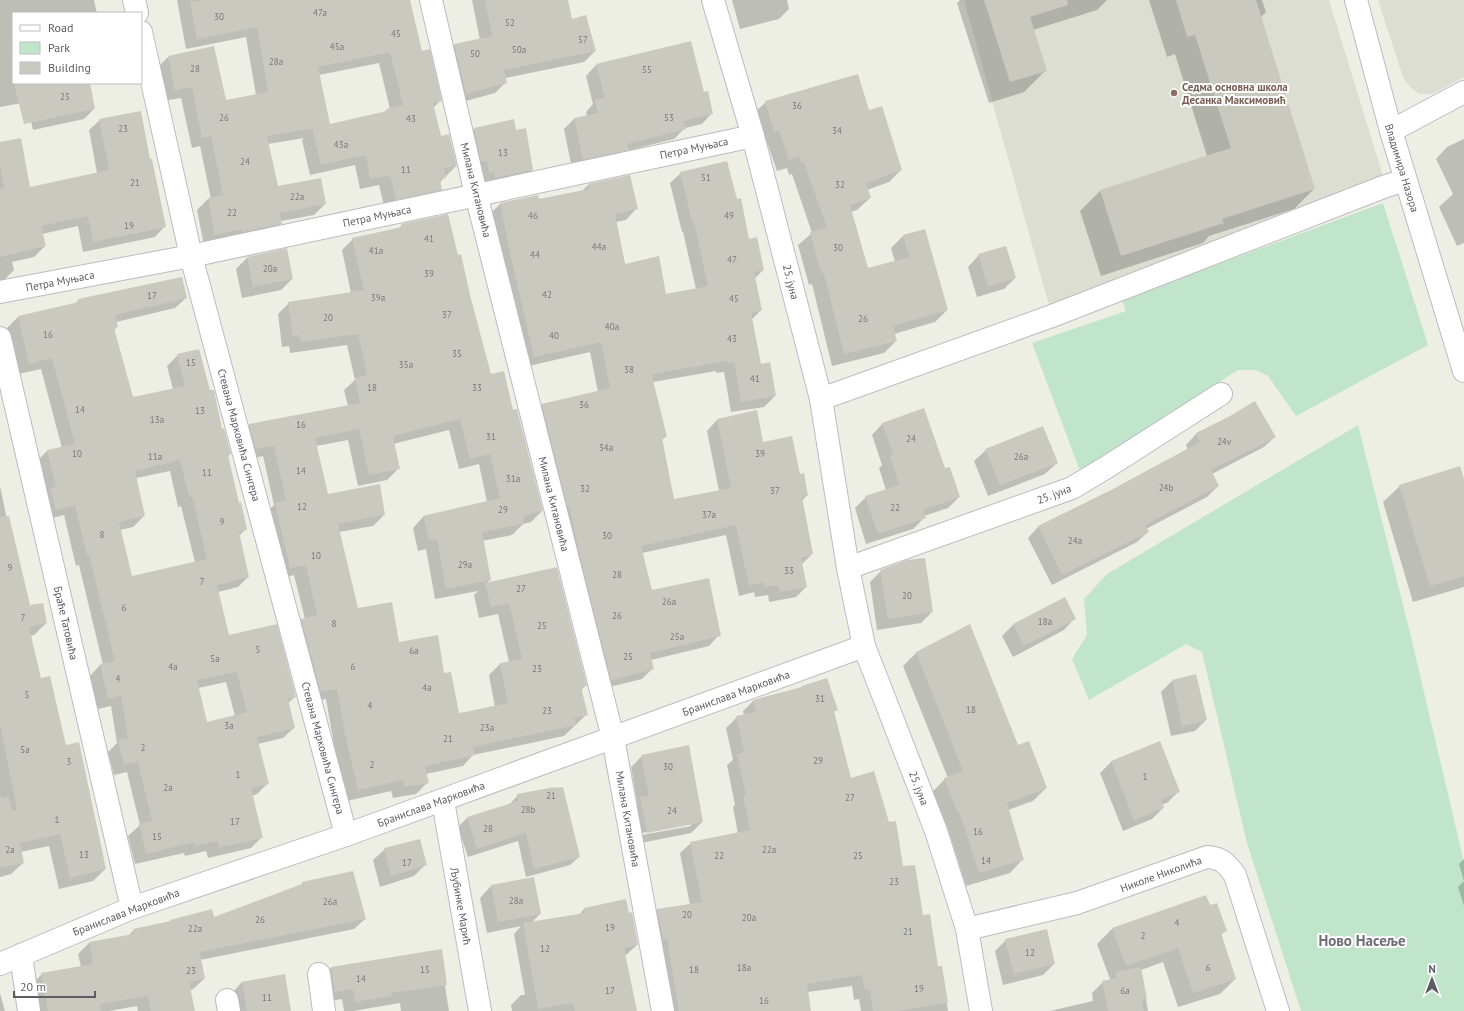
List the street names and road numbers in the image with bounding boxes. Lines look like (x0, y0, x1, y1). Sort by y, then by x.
street label: Владимира Назора (1382, 122, 1422, 214)
street label: Петра Муњаса (658, 134, 730, 162)
street label: Милана Китановића (457, 141, 495, 239)
street label: Петра Муњаса (341, 202, 413, 230)
street label: 25. јуна (780, 263, 802, 301)
street label: Петра Муњаса (24, 267, 96, 295)
street label: Стевана Марковића Сингера (215, 367, 263, 503)
street label: Милана Китановића (535, 455, 573, 553)
street label: 25. јуна (1035, 481, 1073, 507)
street label: Браће Татовића (51, 585, 81, 661)
street label: Бранислава Марковића (680, 667, 792, 719)
street label: Стевана Марковића Сингера (299, 680, 347, 816)
street label: 25. јуна (906, 769, 932, 807)
street label: Милана Китановића (613, 770, 643, 868)
street label: Бранислава Марковића (375, 778, 487, 830)
street label: Николе Николића (1118, 853, 1204, 895)
street label: Љубинке Марић (447, 865, 475, 946)
street label: Бранислава Марковића (71, 885, 181, 939)

